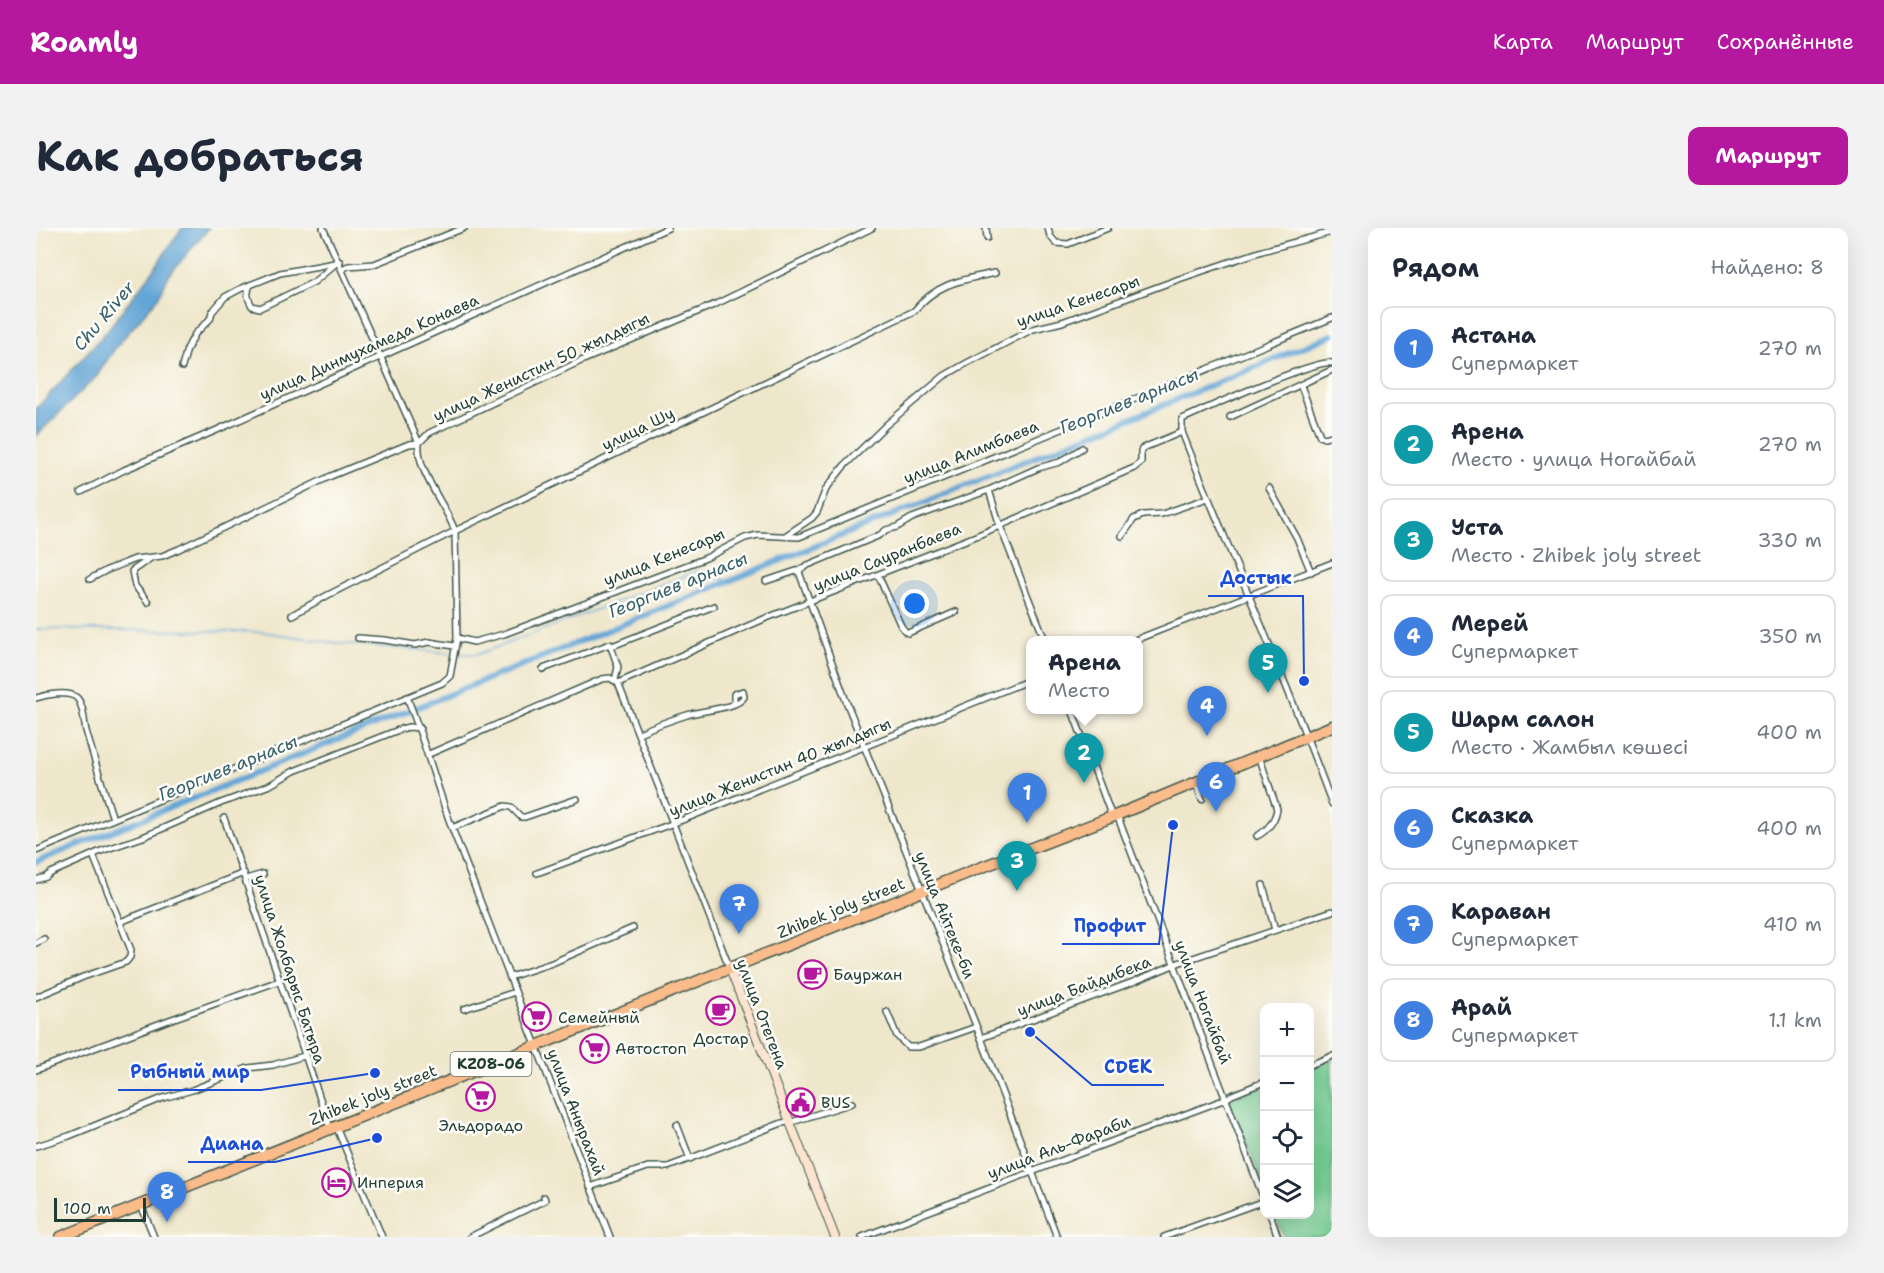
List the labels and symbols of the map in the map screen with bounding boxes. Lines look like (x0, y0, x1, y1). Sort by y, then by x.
street label: улица Кенесары (1014, 270, 1142, 332)
water label: Chu River (68, 276, 141, 356)
street label: улица Динмухамеда Конаева (256, 289, 482, 405)
street label: улица Женистин 50 жылдыгы (429, 308, 653, 426)
water label: Георгиев арнасы (1056, 362, 1202, 440)
street label: улица Шу (598, 402, 678, 456)
street label: улица Алимбаева (900, 415, 1042, 489)
street label: улица Сауранбаева (810, 518, 964, 596)
street label: улица Кенесары (600, 523, 728, 591)
water label: Георгиев арнасы (605, 546, 751, 624)
callout: Достык (1208, 560, 1303, 596)
text: Достык (1220, 566, 1292, 590)
your location (900, 589, 929, 618)
pin: 5 (1248, 644, 1288, 693)
pin: 4 (1188, 686, 1226, 736)
street label: улица Женистин 40 жылдыгы (666, 713, 894, 821)
water label: Георгиев арнасы (155, 729, 301, 807)
pin: 2 (1064, 734, 1104, 783)
pin: 6 (1196, 762, 1236, 812)
pin: 1 (1008, 774, 1046, 823)
pin: 3 (998, 842, 1036, 891)
street label: улица Айтеке-би (910, 848, 980, 982)
street label: улица Жолбарыс Батыра (249, 872, 331, 1066)
street label: Zhibek joly street (774, 873, 908, 943)
pin: 7 (720, 884, 758, 934)
callout: Профит (1062, 908, 1159, 944)
text: Профит (1074, 914, 1147, 938)
street label: улица Ногайбай (1170, 937, 1236, 1067)
street label: улица Байдибека (1014, 951, 1154, 1021)
street label: улица Отегена (731, 956, 793, 1072)
cafe icon: Бауржан (796, 958, 828, 990)
place label: Бауржан (833, 964, 902, 985)
cafe icon: Достар (705, 994, 737, 1026)
supermarket icon: Семейный (521, 1001, 553, 1033)
place label: Семейный (558, 1007, 640, 1028)
place label: Достар (693, 1028, 749, 1049)
supermarket icon: Автостоп (578, 1032, 610, 1064)
place label: Автостоп (615, 1038, 687, 1059)
street label: улица Анырахай (542, 1046, 610, 1178)
callout: CDEK (1092, 1049, 1164, 1085)
road number: KZ08-06 (450, 1052, 532, 1076)
callout: Рыбный мир (118, 1054, 261, 1090)
text: CDEK (1104, 1055, 1153, 1079)
text: Рыбный мир (130, 1060, 250, 1084)
street label: Zhibek joly street (306, 1060, 440, 1130)
supermarket icon: Эльдорадо (465, 1081, 497, 1113)
public building icon: BUS (784, 1086, 816, 1118)
place label: BUS (821, 1092, 850, 1113)
street label: улица Аль-Фараби (984, 1110, 1134, 1184)
place label: Эльдорадо (439, 1115, 523, 1136)
callout: Диана (188, 1126, 275, 1162)
text: Диана (200, 1132, 264, 1156)
hotel icon: Инперия (320, 1166, 352, 1198)
pin: 8 (148, 1172, 186, 1222)
place label: Инперия (357, 1172, 424, 1193)
scale bar (54, 1195, 146, 1222)

